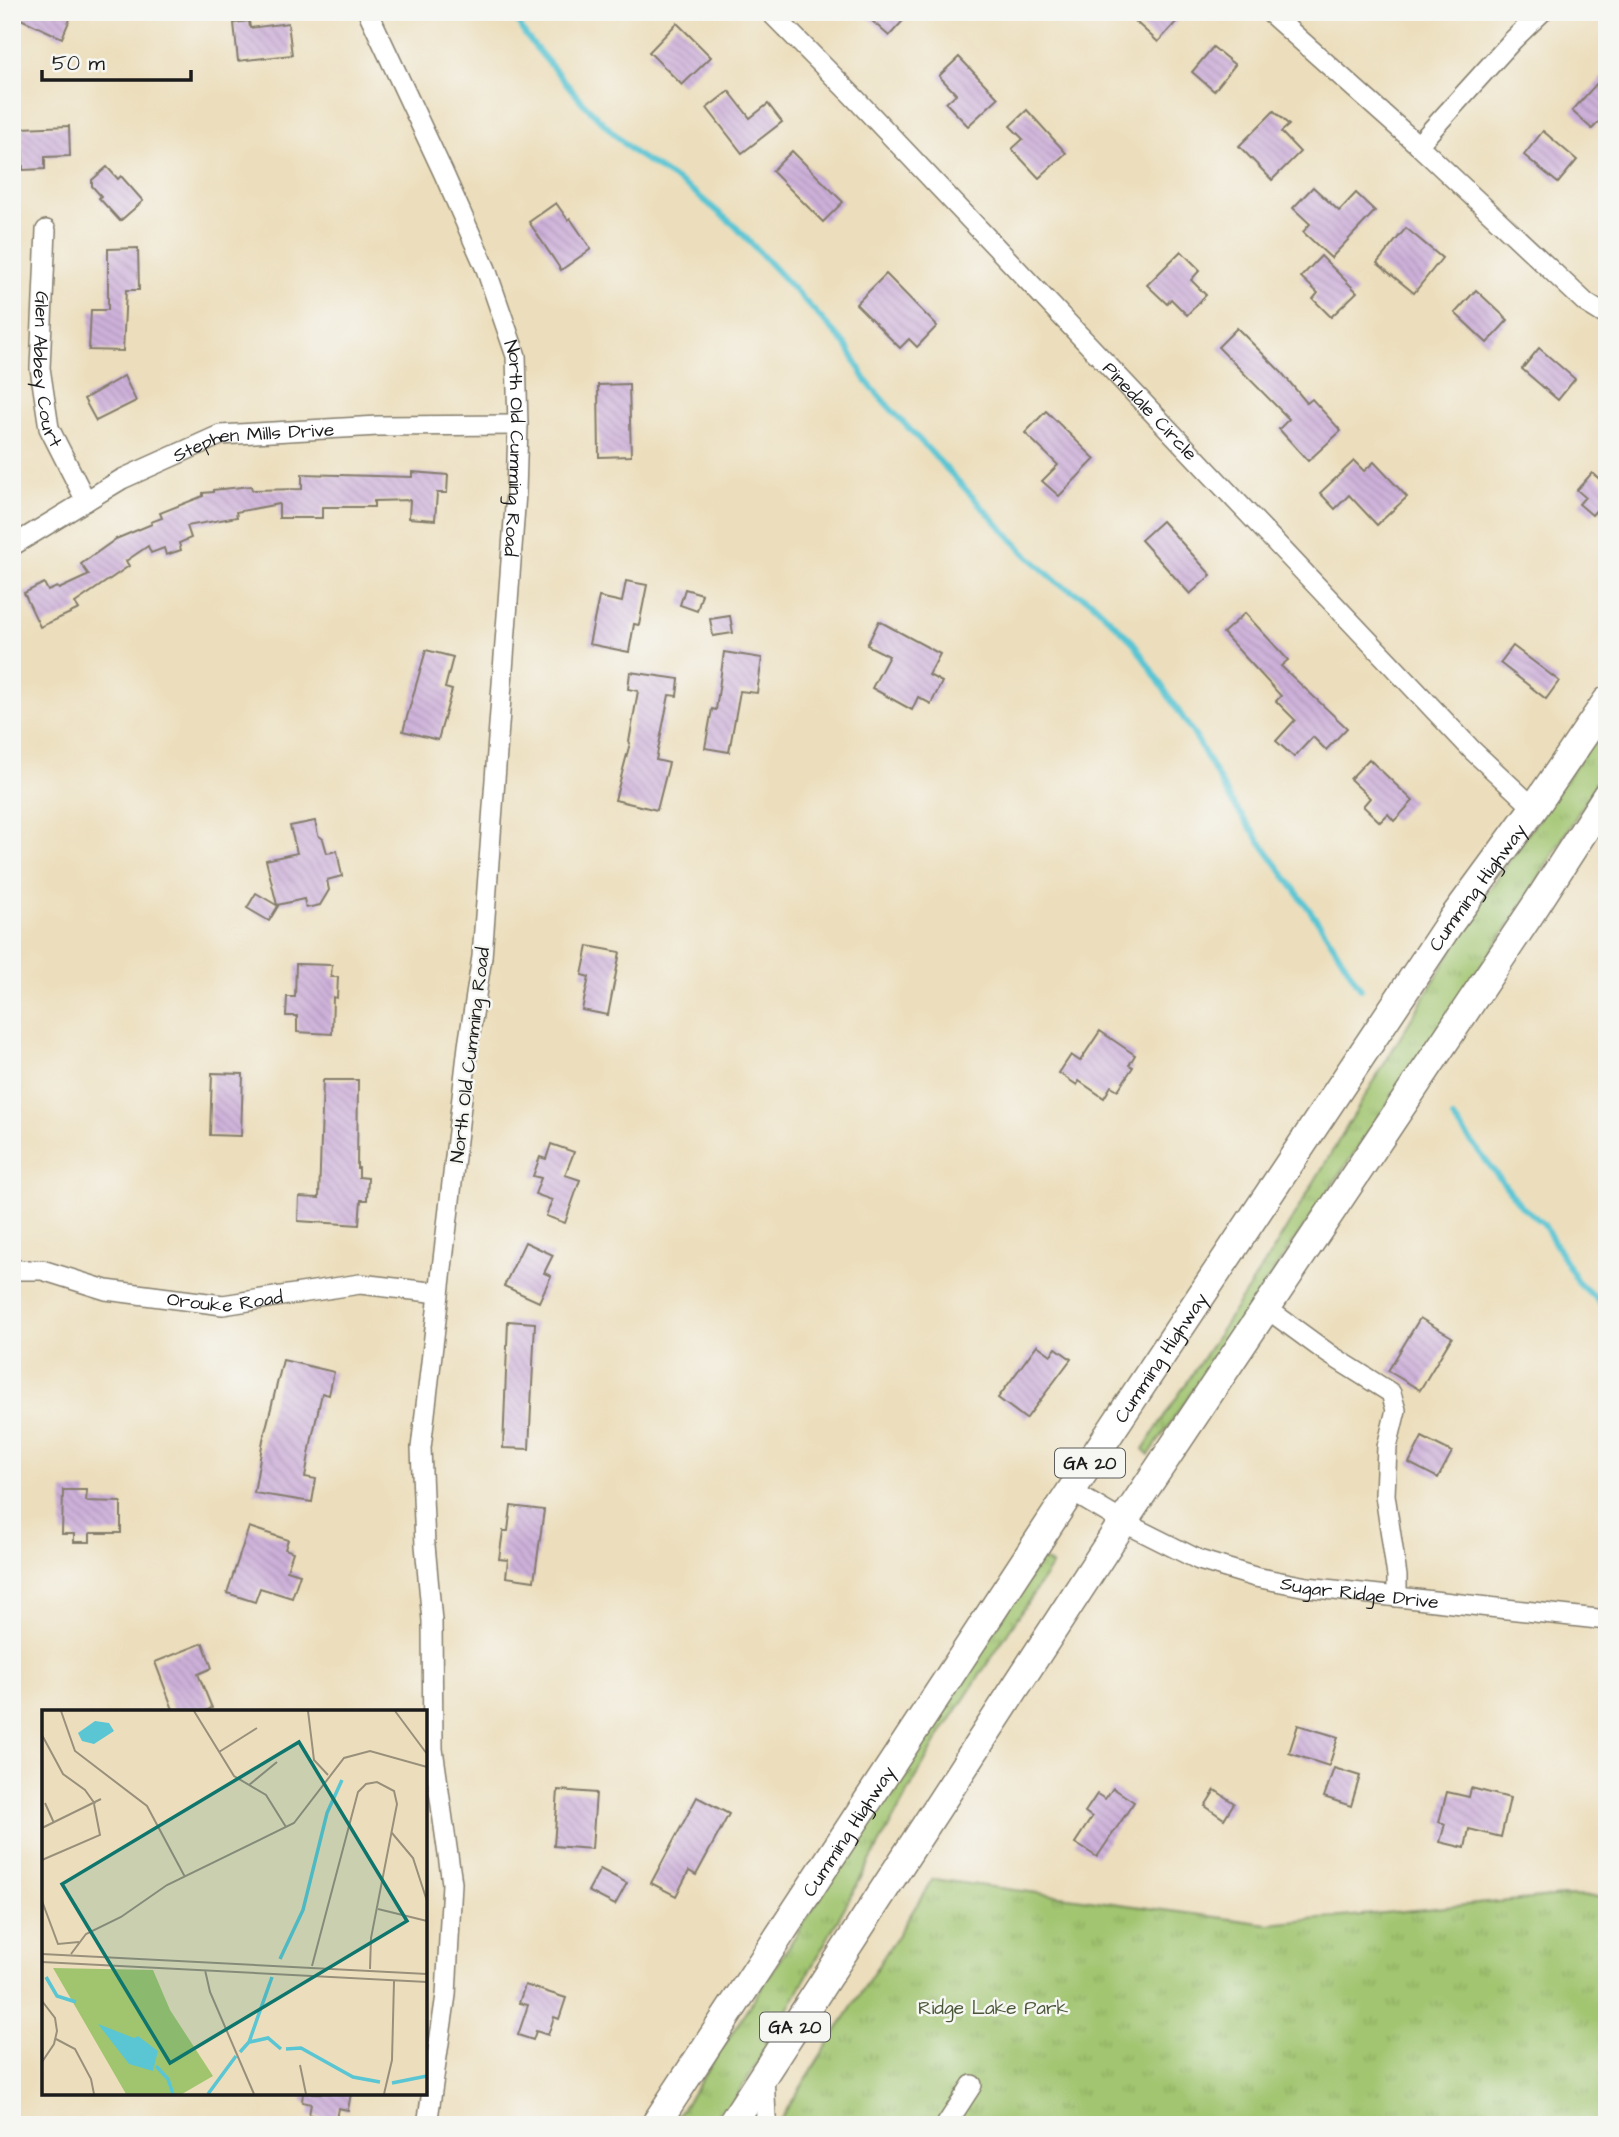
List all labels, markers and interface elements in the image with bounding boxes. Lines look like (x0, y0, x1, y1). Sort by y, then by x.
scale bar (42, 38, 191, 82)
text: 50 m (52, 49, 106, 78)
street label: Glen Abbey Court (25, 291, 69, 453)
street label: North Old Cumming Road (496, 337, 530, 558)
street label: Pinedale Circle (1096, 356, 1203, 467)
street label: Stephen Mills Drive (169, 417, 335, 469)
street label: Cumming Highway (1423, 818, 1534, 957)
street label: North Old Cumming Road (444, 946, 498, 1165)
street label: Orouke Road (165, 1284, 285, 1320)
street label: Cumming Highway (1108, 1287, 1216, 1429)
road number: GA 20 (1055, 1448, 1125, 1478)
street label: Sugar Ridge Drive (1278, 1570, 1440, 1616)
inset map (42, 1710, 427, 2095)
street label: Cumming Highway (796, 1760, 903, 1902)
park label: Ridge Lake Park (918, 1995, 1068, 2023)
road number: GA 20 (760, 2012, 830, 2041)

